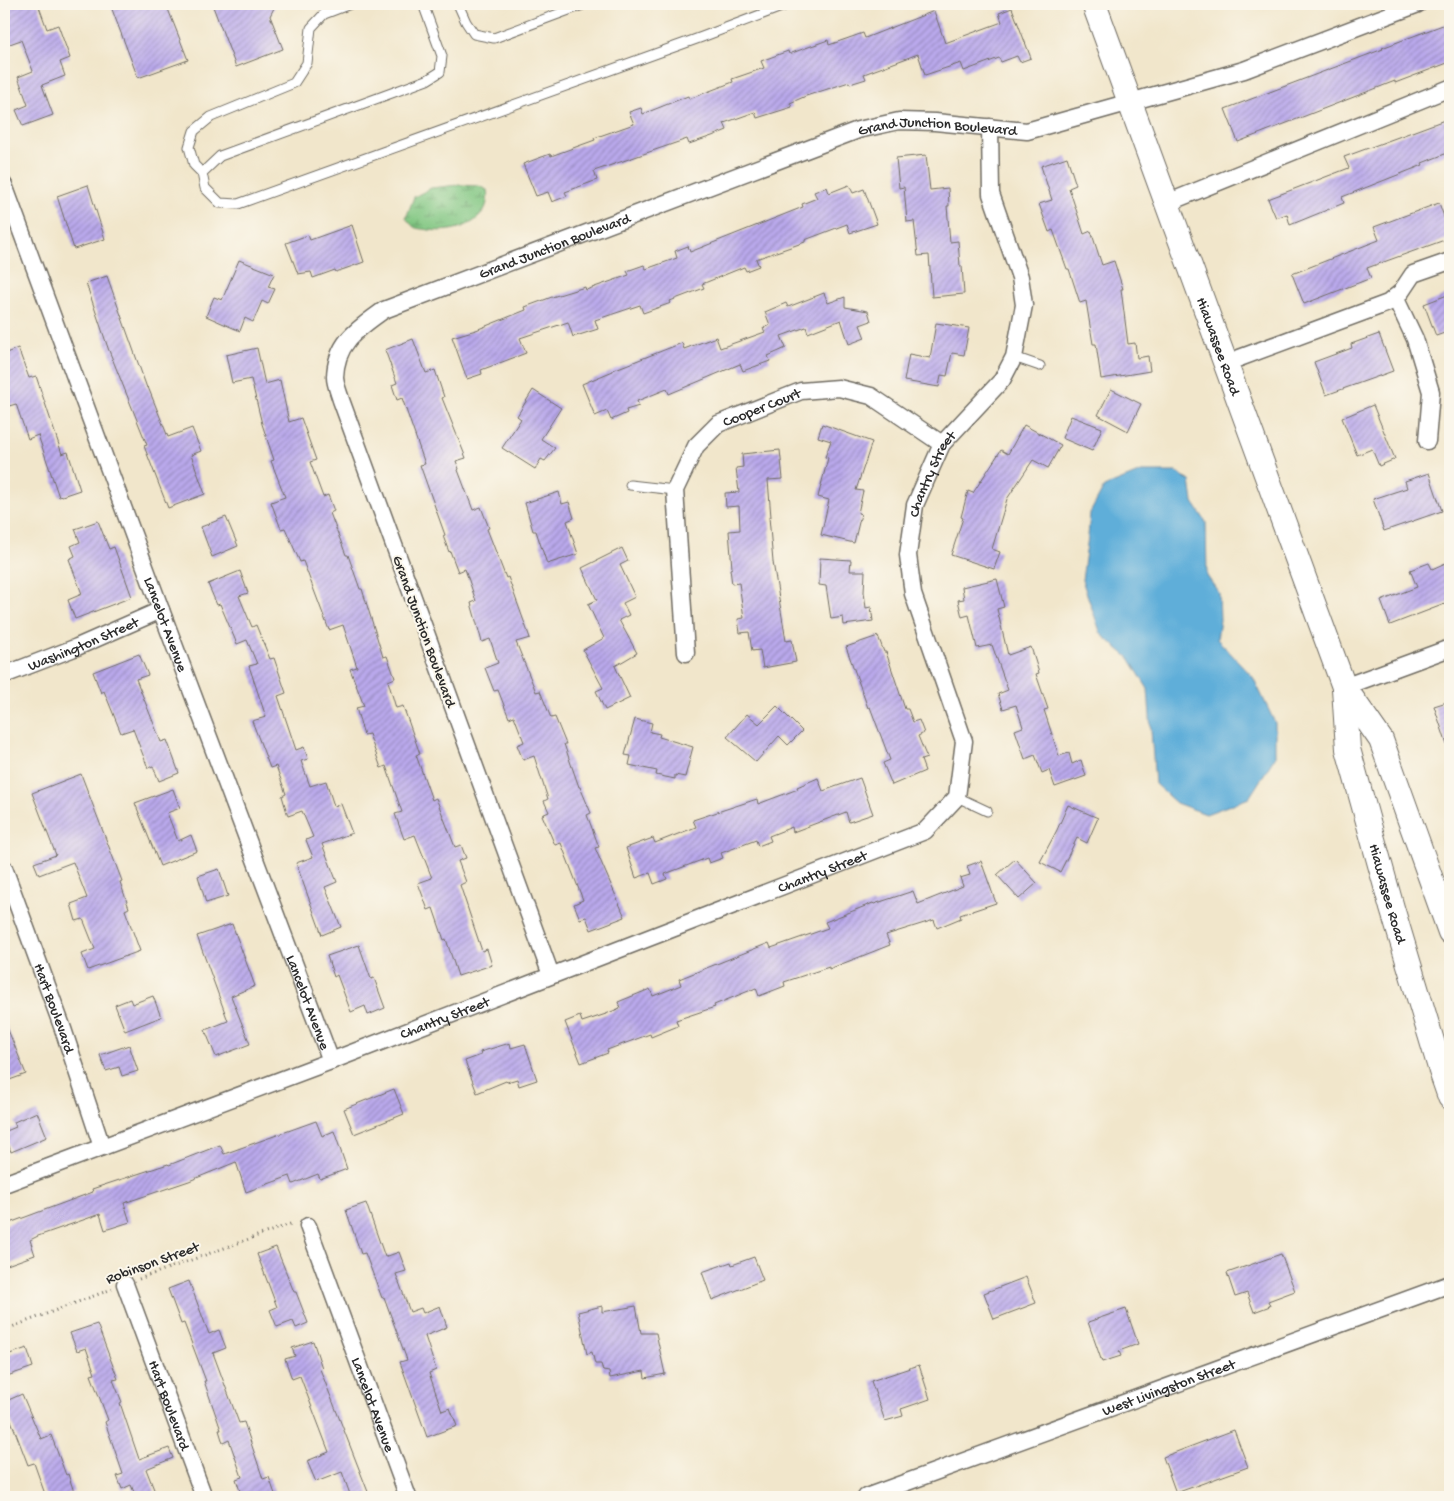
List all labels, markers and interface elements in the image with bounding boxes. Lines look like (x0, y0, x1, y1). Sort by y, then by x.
street label: Grand Junction Boulevard (856, 114, 1019, 141)
street label: Grand Junction Boulevard (477, 210, 634, 284)
street label: Hiawassee Road (1191, 295, 1244, 399)
street label: Cooper Court (721, 384, 805, 432)
street label: Chantry Street (906, 427, 962, 518)
street label: Grand Junction Boulevard (387, 553, 459, 711)
street label: Lancelot Avenue (139, 575, 191, 675)
street label: Washington Street (26, 613, 144, 676)
street label: Hiawassee Road (1364, 842, 1410, 947)
street label: Chantry Street (776, 847, 872, 898)
street label: Lancelot Avenue (281, 953, 333, 1053)
street label: Hart Boulevard (29, 961, 78, 1057)
street label: Chantry Street (398, 993, 494, 1044)
street label: Robinson Street (104, 1238, 204, 1289)
street label: Lancelot Avenue (346, 1355, 398, 1455)
street label: West Livingston Street (1100, 1355, 1240, 1421)
street label: Hart Boulevard (143, 1358, 193, 1454)

